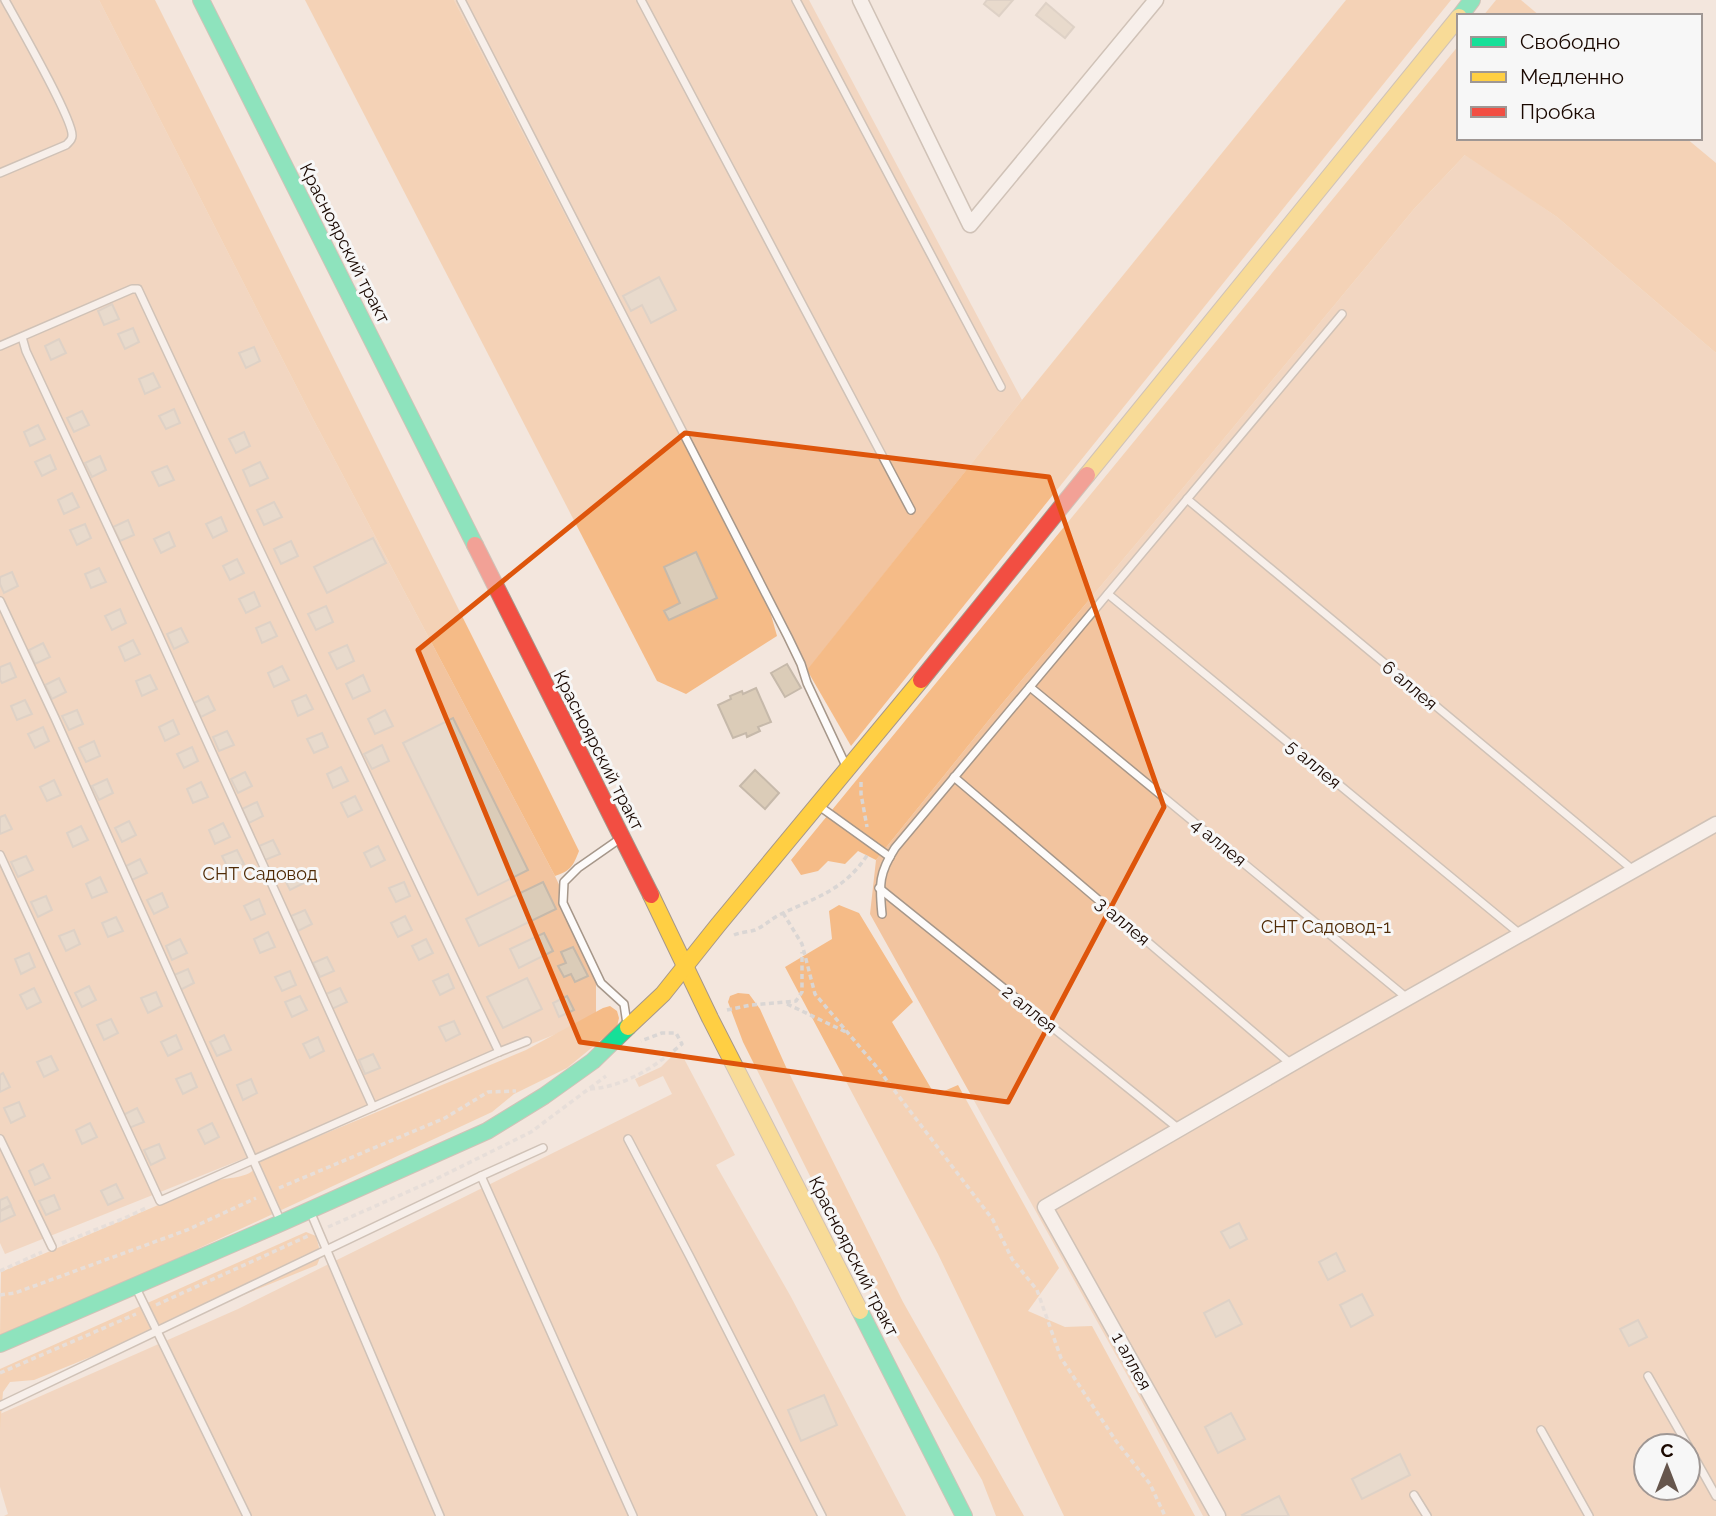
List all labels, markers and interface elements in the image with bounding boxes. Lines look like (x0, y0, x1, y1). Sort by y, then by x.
legend (1457, 14, 1702, 140)
text: Свободно (1520, 29, 1620, 54)
text: Медленно (1520, 64, 1624, 89)
text: Пробка (1520, 99, 1596, 124)
street label: Красноярский тракт (296, 160, 395, 327)
street label: 6 аллея (1378, 656, 1442, 714)
street label: Красноярский тракт (550, 667, 649, 834)
street label: 5 аллея (1283, 735, 1345, 793)
street label: 4 аллея (1187, 814, 1251, 870)
park label: СНТ Садовод (203, 863, 317, 884)
street label: 3 аллея (1092, 892, 1154, 950)
park label: СНТ Садовод-1 (1261, 916, 1391, 937)
street label: 2 аллея (998, 981, 1062, 1037)
street label: Красноярский тракт (805, 1173, 904, 1340)
street label: 1 аллея (1108, 1329, 1156, 1393)
north arrow (1632, 1432, 1702, 1502)
text: С (1660, 1439, 1674, 1461)

